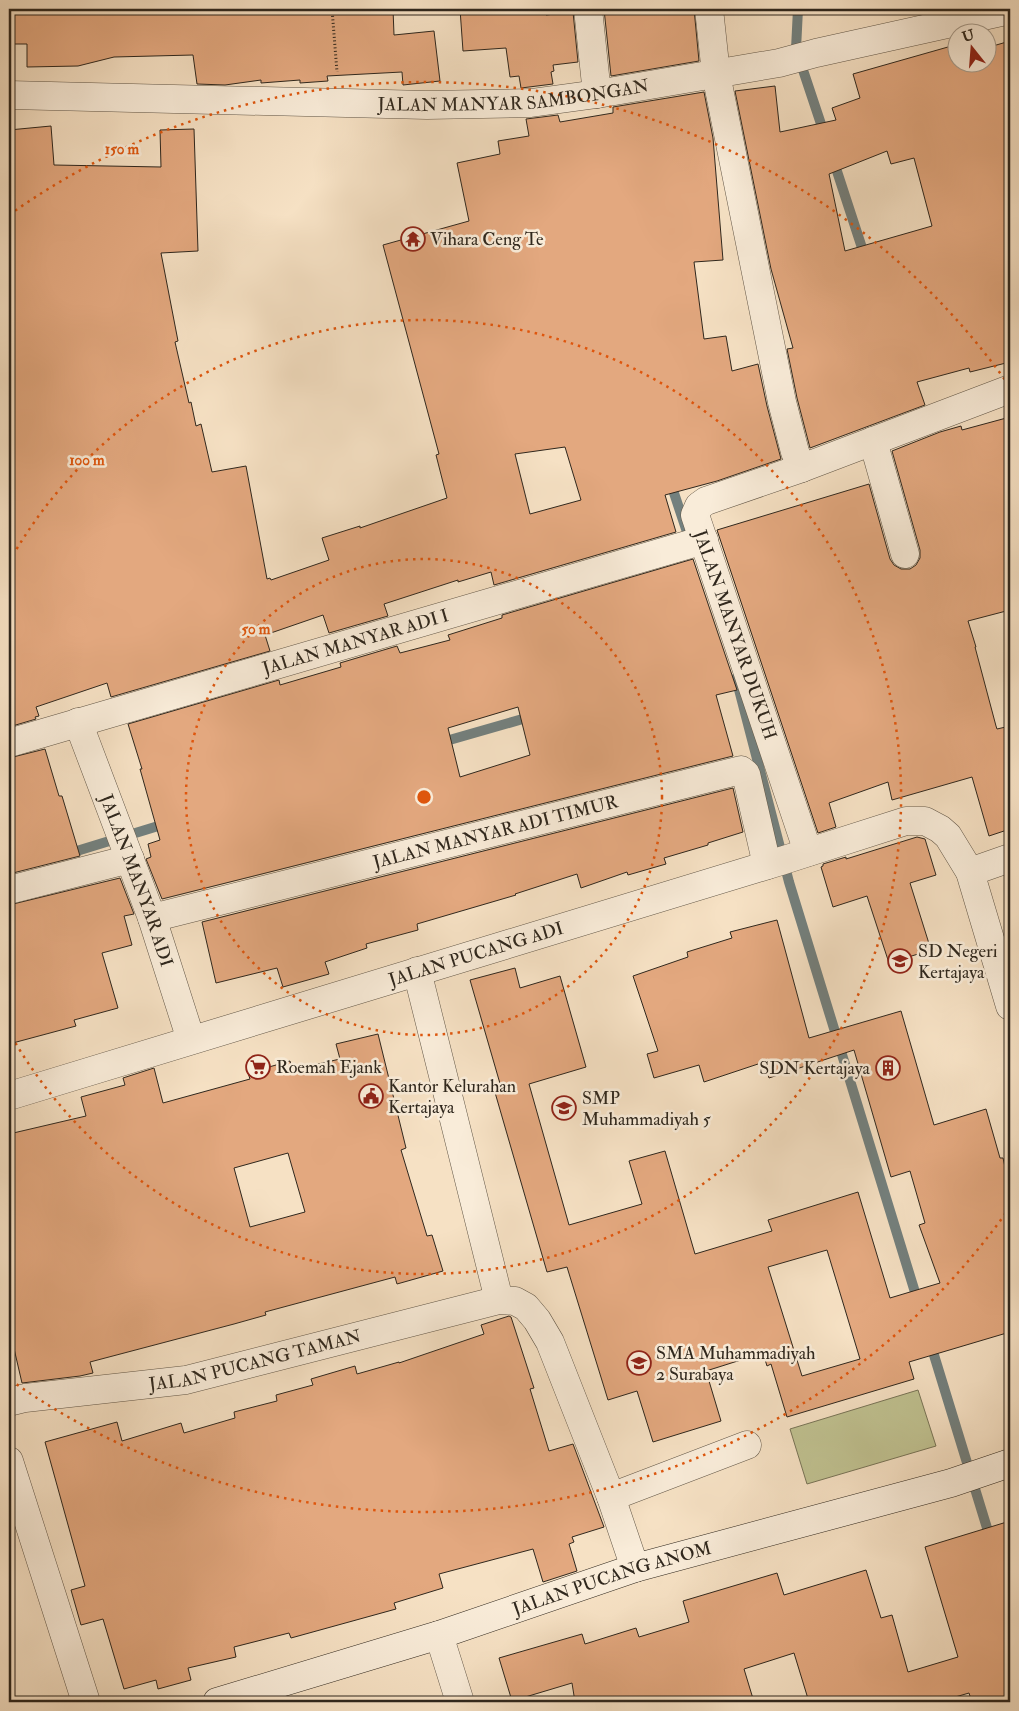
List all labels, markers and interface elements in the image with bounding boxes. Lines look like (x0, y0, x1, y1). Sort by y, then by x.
north arrow (946, 22, 996, 72)
text: U (960, 26, 977, 46)
street label: JALAN MANYAR SAMBONGAN (376, 74, 651, 117)
text: 150 m (105, 140, 139, 159)
temple icon: Vihara Ceng Te (400, 226, 426, 252)
place label: Vihara Ceng Te (430, 228, 544, 251)
text: 100 m (69, 451, 105, 470)
street label: JALAN MANYAR DUKUH (688, 526, 782, 743)
street label: JALAN MANYAR ADI I (259, 604, 451, 680)
text: 50 m (242, 620, 271, 639)
centre of rings (415, 788, 433, 806)
street label: JALAN MANYAR ADI (94, 790, 178, 970)
street label: JALAN MANYAR ADI TIMUR (369, 790, 621, 874)
street label: JALAN PUCANG ADI (385, 916, 566, 992)
place label: SD Negeri Kertajaya (918, 940, 998, 984)
school or university icon: SD Negeri Kertajaya (887, 948, 913, 974)
supermarket icon: Roemah Ejank (245, 1054, 271, 1080)
building icon: SDN Kertajaya (875, 1055, 901, 1081)
place label: Roemah Ejank (276, 1056, 382, 1079)
place label: SDN Kertajaya (759, 1057, 871, 1080)
place label: Kantor Kelurahan Kertajaya (388, 1075, 516, 1119)
public building icon: Kantor Kelurahan Kertajaya (358, 1083, 384, 1109)
place label: SMP Muhammadiyah 5 (582, 1087, 711, 1131)
school or university icon: SMP Muhammadiyah 5 (551, 1095, 577, 1121)
street label: JALAN PUCANG TAMAN (147, 1324, 364, 1396)
place label: SMA Muhammadiyah 2 Surabaya (656, 1342, 816, 1386)
school or university icon: SMA Muhammadiyah 2 Surabaya (626, 1350, 652, 1376)
street label: JALAN PUCANG ANOM (508, 1536, 714, 1621)

